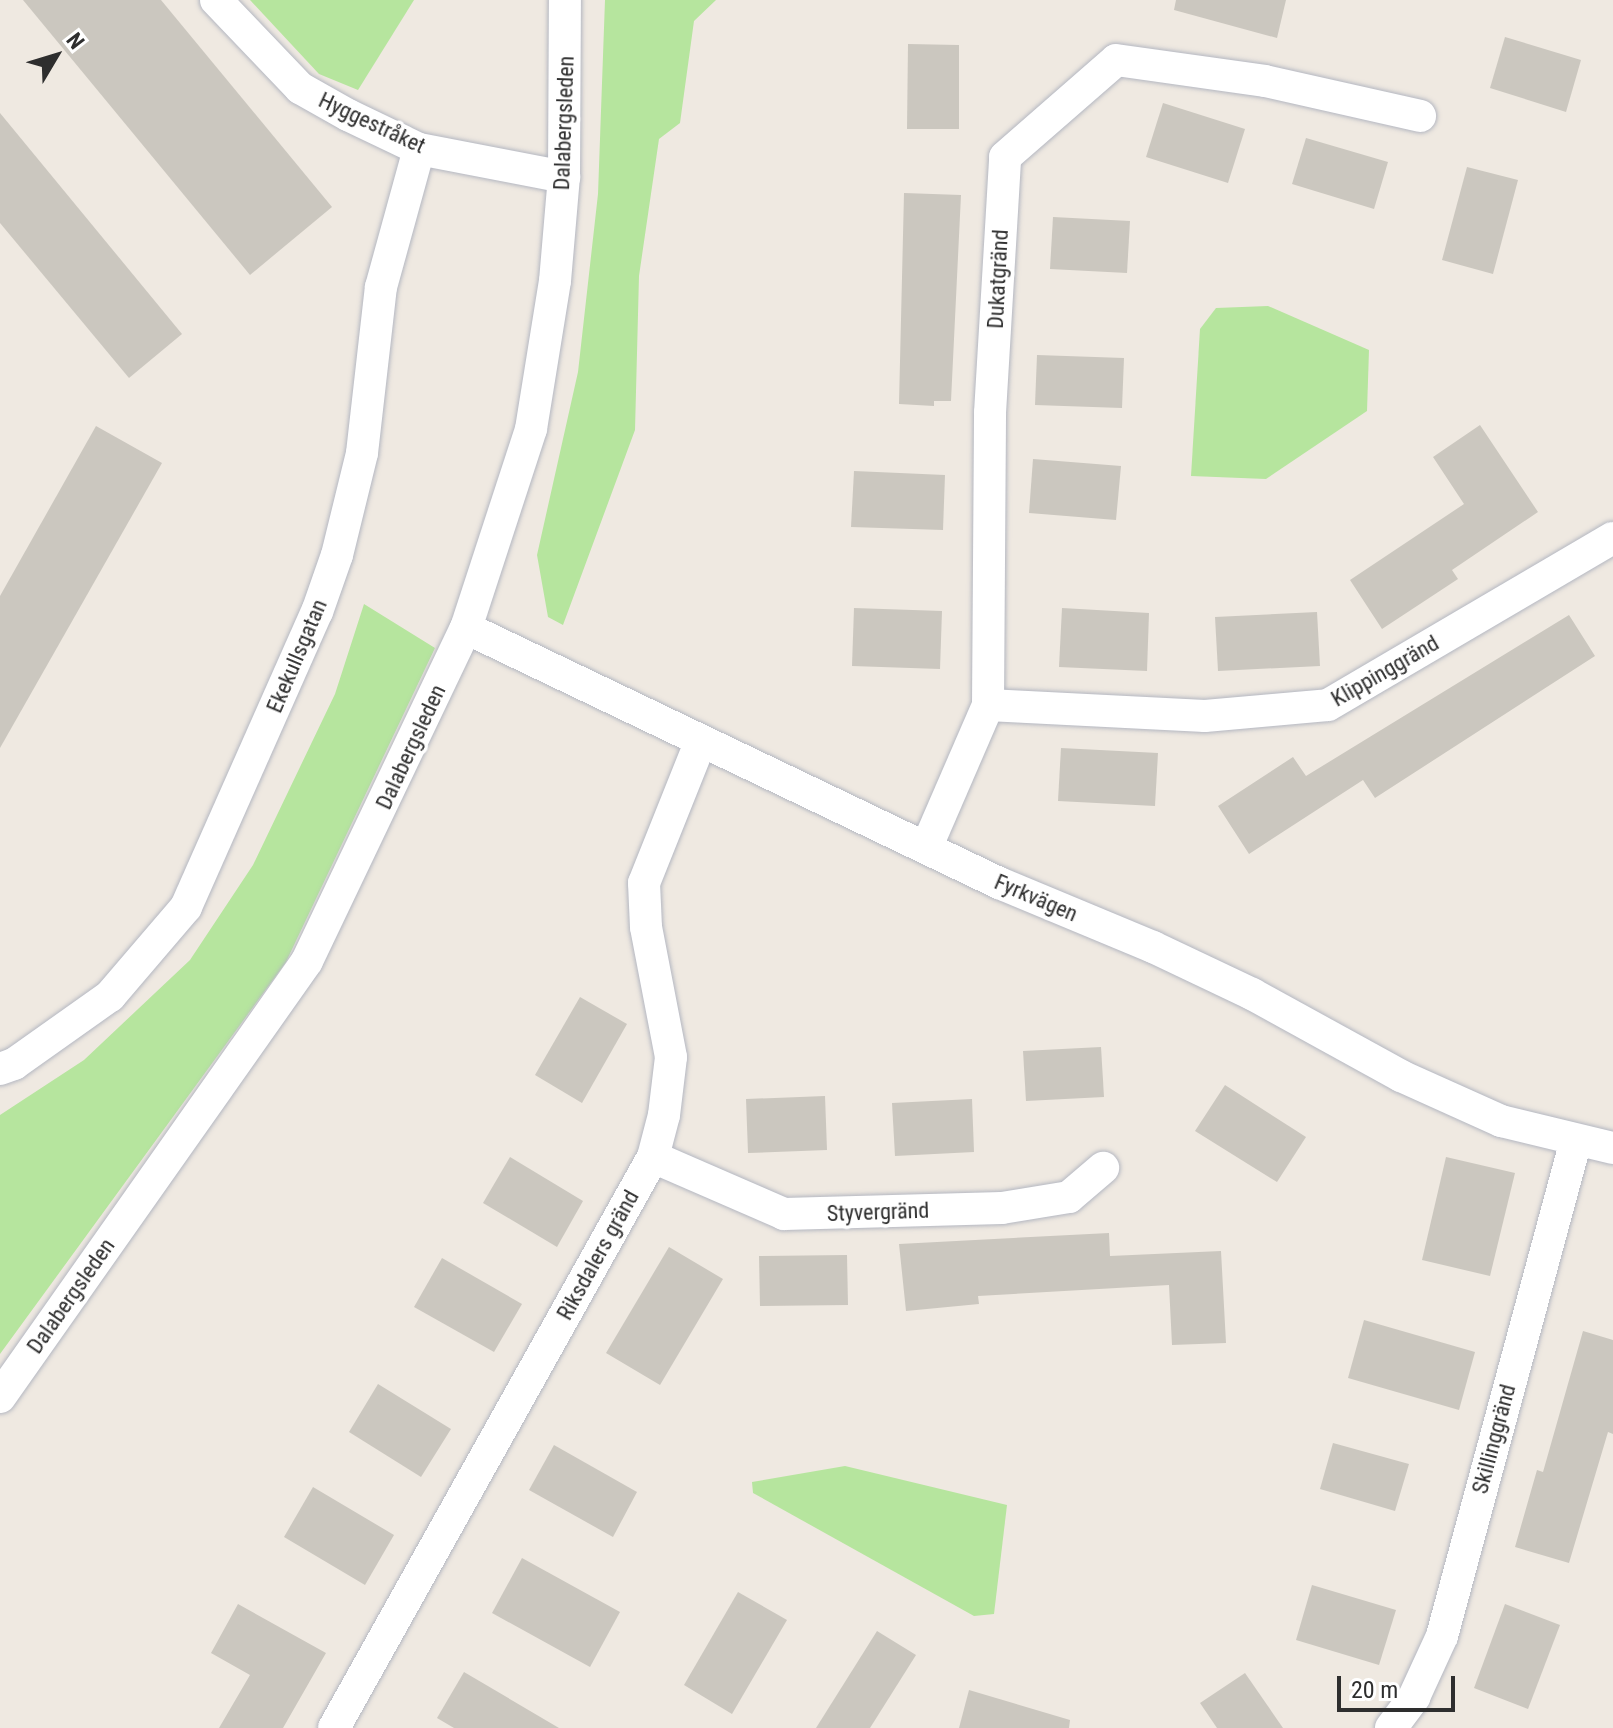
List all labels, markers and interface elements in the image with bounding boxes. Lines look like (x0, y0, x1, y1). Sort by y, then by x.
north arrow (16, 16, 96, 96)
text: N (61, 28, 89, 54)
street label: Dalabergsleden (548, 55, 580, 191)
street label: Hyggestråket (315, 87, 429, 159)
street label: Dukatgränd (982, 229, 1014, 329)
street label: Ekekullsgatan (261, 595, 333, 717)
street label: Klippinggränd (1327, 630, 1443, 712)
street label: Dalabergsleden (371, 680, 451, 814)
street label: Fyrkvägen (990, 869, 1082, 927)
street label: Riksdalers gränd (551, 1185, 645, 1325)
street label: Styvergränd (826, 1197, 930, 1227)
street label: Dalabergsleden (22, 1233, 120, 1359)
street label: Skillinggränd (1467, 1381, 1521, 1497)
scale bar (1341, 1660, 1459, 1710)
text: 20 m (1351, 1676, 1398, 1704)

